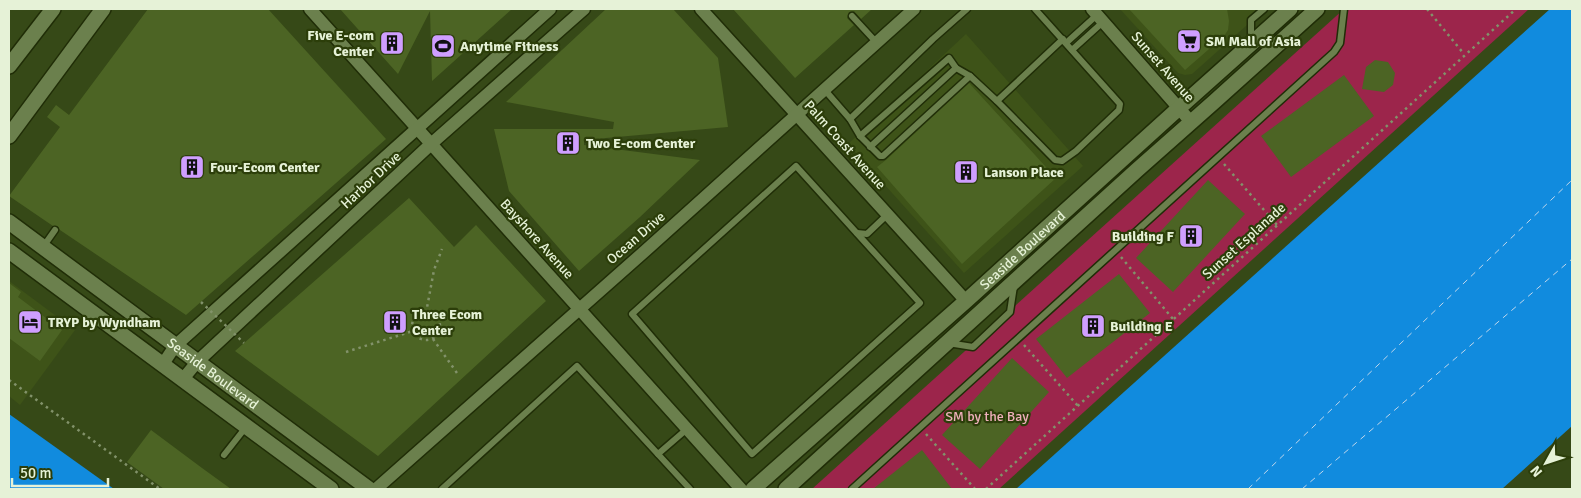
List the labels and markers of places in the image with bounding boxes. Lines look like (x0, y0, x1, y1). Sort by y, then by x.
place label: Five E-com Center (307, 27, 374, 60)
supermarket icon: SM Mall of Asia (1176, 28, 1202, 54)
building icon: Five E-com Center (379, 30, 405, 56)
sports icon: Anytime Fitness (430, 33, 456, 59)
place label: SM Mall of Asia (1206, 33, 1301, 50)
place label: Anytime Fitness (460, 38, 558, 55)
building icon: Two E-com Center (555, 130, 581, 156)
place label: Two E-com Center (586, 135, 696, 152)
building icon: Four-Ecom Center (179, 154, 205, 180)
place label: Four-Ecom Center (210, 159, 320, 176)
building icon: Lanson Place (953, 159, 979, 185)
place label: Lanson Place (984, 164, 1064, 181)
building icon: Building F (1178, 223, 1204, 249)
place label: Building F (1112, 228, 1174, 245)
place label: Three Ecom Center (412, 306, 482, 339)
hotel icon: TRYP by Wyndham (17, 309, 43, 335)
building icon: Three Ecom Center (382, 309, 408, 335)
building icon: Building E (1080, 313, 1106, 339)
place label: TRYP by Wyndham (48, 314, 161, 331)
place label: Building E (1110, 318, 1173, 335)

